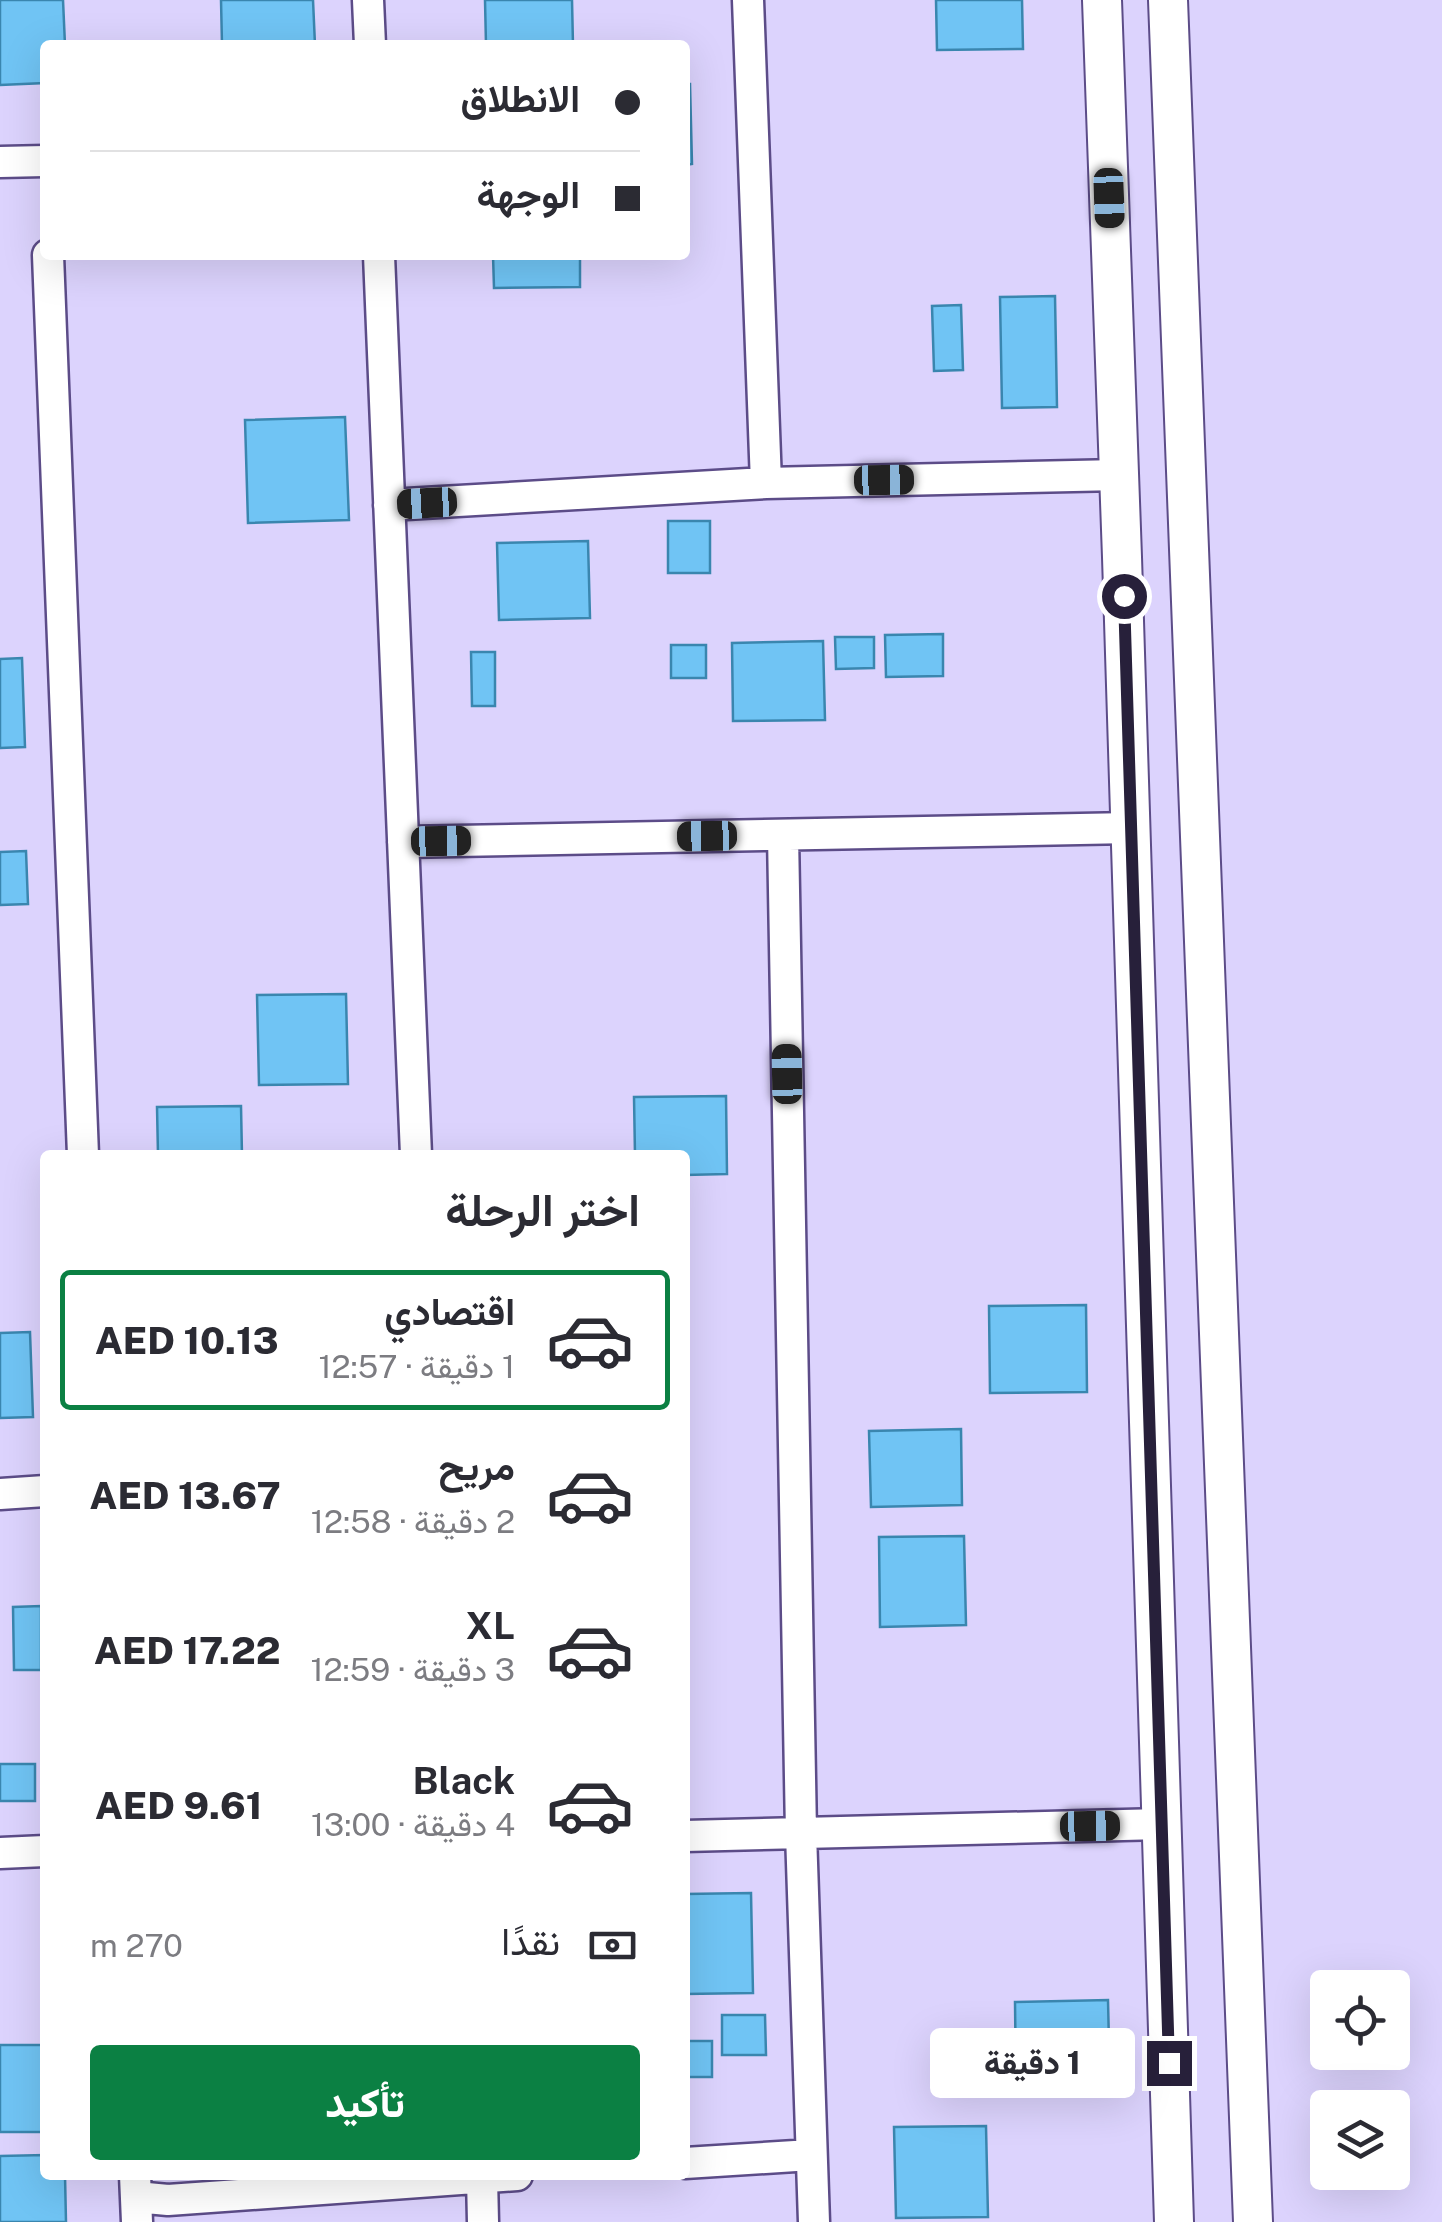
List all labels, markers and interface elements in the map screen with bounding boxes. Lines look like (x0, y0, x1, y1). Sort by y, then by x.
text: الانطلاق (461, 76, 580, 121)
car (1093, 167, 1125, 229)
text: الوجهة (477, 172, 580, 217)
car (854, 464, 914, 496)
car (396, 486, 458, 520)
route start (1102, 574, 1147, 619)
car (677, 820, 737, 852)
car (411, 825, 471, 857)
car (771, 1044, 803, 1104)
text: اختر الرحلة (445, 1183, 640, 1236)
text: اقتصادي (384, 1289, 515, 1334)
icon: car (545, 1295, 635, 1385)
text: AED 10.13 (95, 1318, 279, 1363)
text: 1 دقيقة · 12:57 (318, 1348, 515, 1385)
text: مريح (439, 1444, 515, 1489)
icon: car (545, 1450, 635, 1540)
text: AED 13.67 (90, 1473, 281, 1518)
text: 2 دقيقة · 12:58 (311, 1503, 515, 1540)
text: XL (466, 1603, 515, 1648)
icon: car (545, 1605, 635, 1695)
text: AED 17.22 (94, 1628, 281, 1673)
text: 3 دقيقة · 12:59 (311, 1651, 515, 1688)
text: Black (412, 1758, 515, 1803)
icon: car (545, 1760, 635, 1850)
text: AED 9.61 (95, 1783, 262, 1828)
text: 4 دقيقة · 13:00 (311, 1806, 515, 1843)
car (1060, 1810, 1120, 1842)
icon: cash (585, 1918, 640, 1973)
text: نقدًا (501, 1919, 560, 1964)
text: 270 m (90, 1927, 183, 1964)
map controls (1310, 1970, 1410, 2190)
button: locate (1310, 1970, 1410, 2070)
callout: 1 دقيقة (929, 2028, 1134, 2098)
route end (1147, 2041, 1192, 2086)
text: 1 دقيقة (984, 2044, 1081, 2081)
button: تأكيد (90, 2045, 640, 2160)
button: layers (1310, 2090, 1410, 2190)

